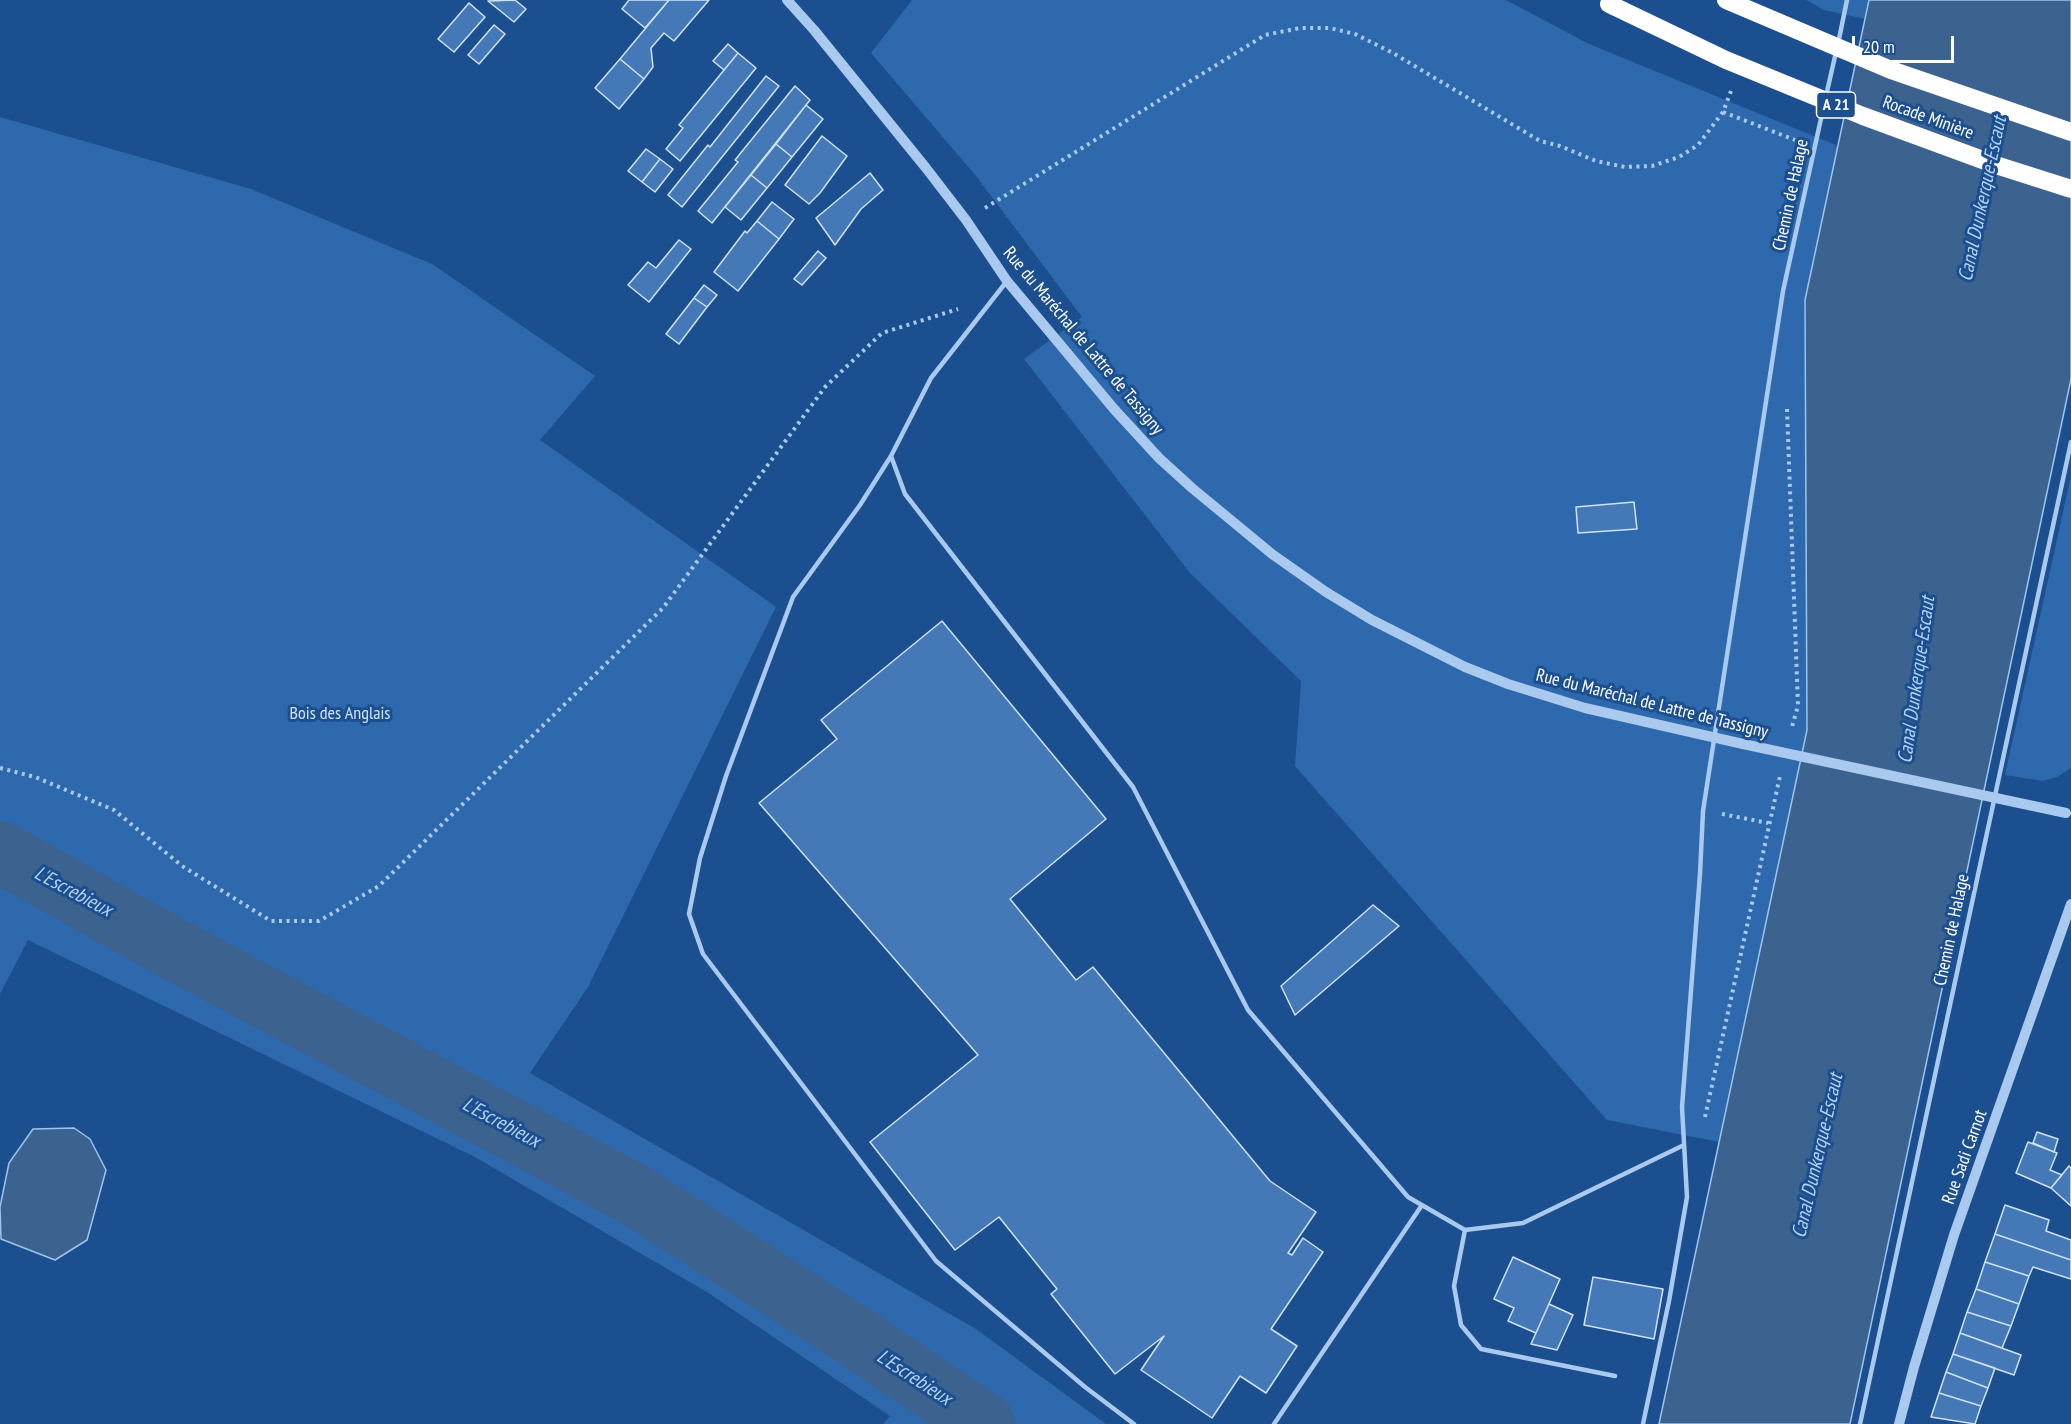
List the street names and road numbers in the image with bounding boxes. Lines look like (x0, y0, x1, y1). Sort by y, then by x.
road number: A 21 (1816, 92, 1856, 118)
street label: Rocade Minière (1880, 92, 1976, 144)
street label: Chemin de Halage (1769, 137, 1813, 253)
street label: Rue du Maréchal de Lattre de Tassigny (998, 243, 1168, 439)
street label: Rue du Maréchal de Lattre de Tassigny (1534, 665, 1770, 743)
street label: Chemin de Halage (1930, 872, 1974, 988)
street label: Rue Sadi Carnot (1938, 1107, 1992, 1207)

